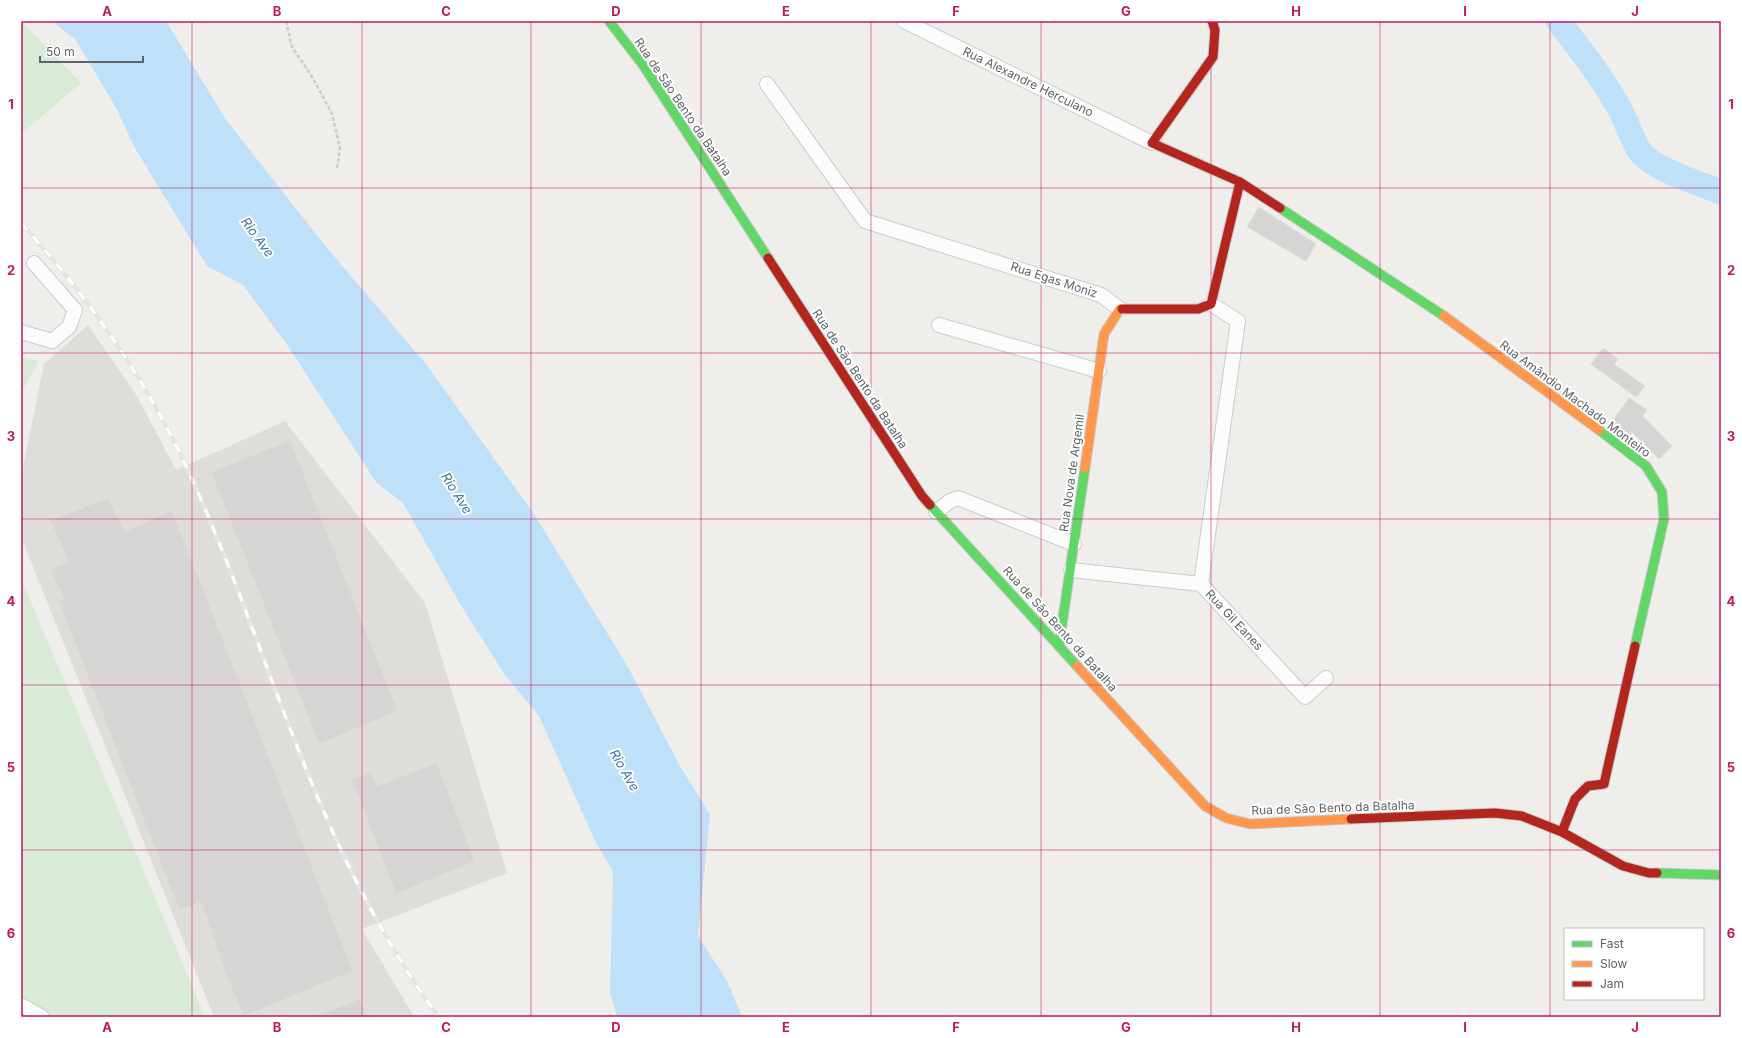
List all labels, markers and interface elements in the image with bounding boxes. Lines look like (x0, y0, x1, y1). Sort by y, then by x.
text: A (102, 3, 112, 19)
text: B (273, 3, 282, 19)
text: C (441, 3, 451, 19)
text: D (611, 3, 621, 19)
text: E (782, 3, 790, 19)
text: F (952, 3, 960, 19)
text: G (1121, 3, 1131, 19)
text: H (1291, 3, 1301, 19)
text: I (1463, 3, 1467, 19)
text: J (1631, 3, 1639, 19)
street label: Rua de São Bento da Batalha (631, 35, 735, 179)
scale bar (40, 38, 143, 64)
street label: Rua Alexandre Herculano (960, 43, 1096, 120)
text: 50 m (46, 44, 75, 59)
text: 1 (8, 96, 14, 112)
text: 1 (1728, 96, 1734, 112)
water label: Rio Ave (238, 214, 278, 260)
street label: Rua Egas Moniz (1009, 258, 1100, 301)
text: 2 (7, 262, 15, 278)
text: 2 (1727, 262, 1735, 278)
street label: Rua de São Bento da Batalha (810, 306, 911, 451)
street label: Rua Amândio Machado Monteiro (1497, 337, 1654, 460)
street label: Rua Nova de Argemil (1056, 413, 1087, 533)
text: 3 (7, 428, 15, 444)
text: 3 (1727, 428, 1735, 444)
water label: Rio Ave (438, 469, 476, 517)
street label: Rua de São Bento da Batalha (1000, 563, 1121, 694)
street label: Rua Gil Eanes (1202, 586, 1266, 653)
text: 4 (7, 593, 16, 609)
text: 4 (1727, 593, 1736, 609)
water label: Rio Ave (607, 746, 643, 794)
text: 5 (7, 759, 15, 775)
text: 5 (1727, 759, 1735, 775)
street label: Rua de São Bento da Batalha (1251, 797, 1415, 818)
text: 6 (7, 925, 15, 941)
text: 6 (1727, 925, 1735, 941)
legend (1564, 928, 1704, 1000)
text: Fast (1600, 936, 1624, 951)
text: Slow (1600, 956, 1628, 971)
text: Jam (1600, 976, 1624, 991)
text: A (102, 1019, 112, 1035)
text: B (273, 1019, 282, 1035)
text: C (441, 1019, 451, 1035)
text: D (611, 1019, 621, 1035)
text: E (782, 1019, 790, 1035)
text: F (952, 1019, 960, 1035)
text: G (1121, 1019, 1131, 1035)
text: H (1291, 1019, 1301, 1035)
text: I (1463, 1019, 1467, 1035)
text: J (1631, 1019, 1639, 1035)

